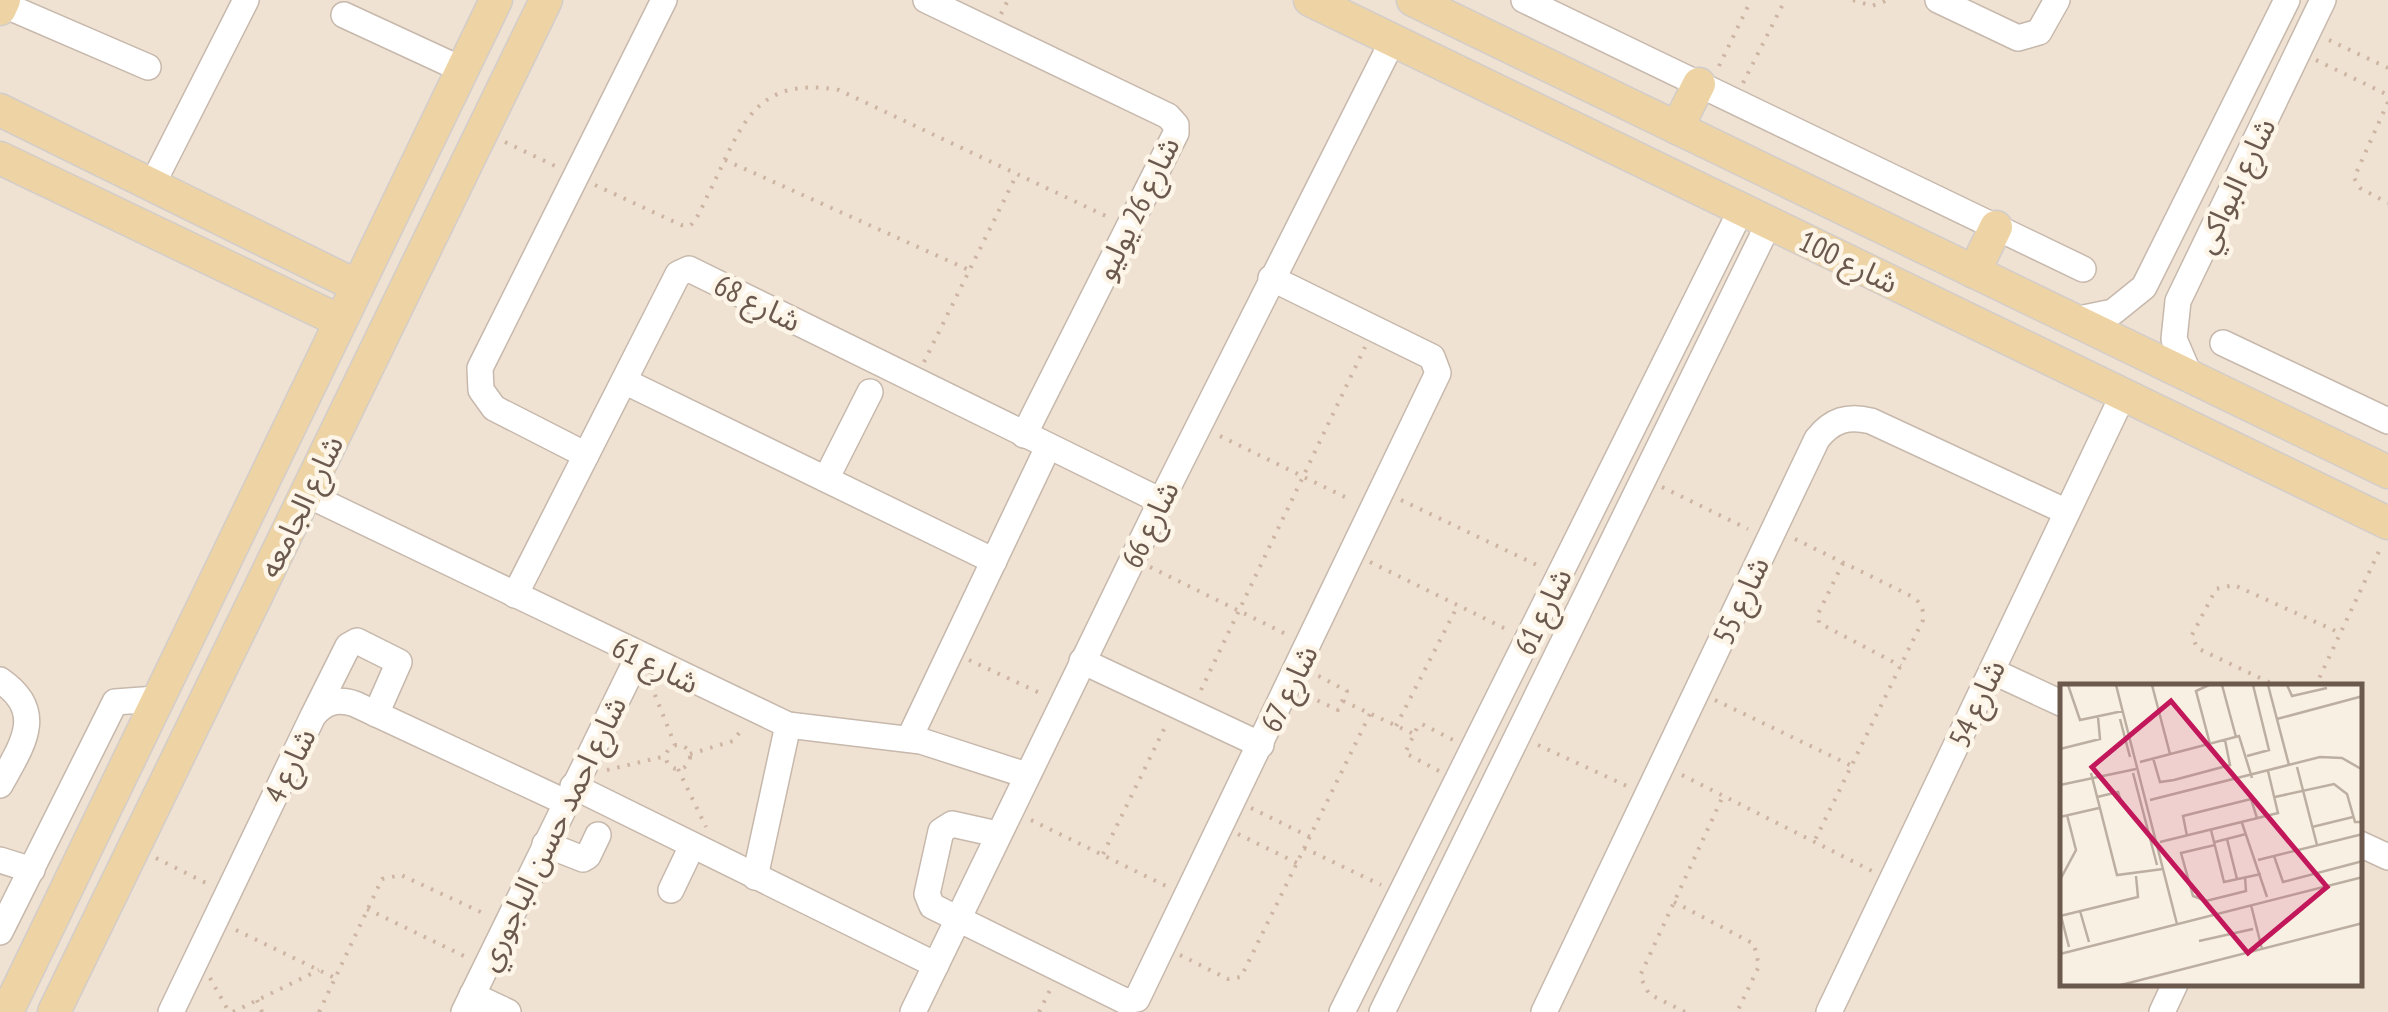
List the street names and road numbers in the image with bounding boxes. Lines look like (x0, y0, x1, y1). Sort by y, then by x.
street label: شارع البواكي (2185, 111, 2288, 261)
street label: شارع 26 يوليو (1085, 130, 1191, 288)
street label: شارع 100 (1791, 220, 1905, 305)
street label: شارع 68 (706, 264, 808, 343)
street label: شارع الجامعه (249, 428, 355, 585)
street label: شارع 66 (1111, 474, 1190, 576)
street label: شارع 55 (1703, 550, 1781, 652)
street label: شارع 61 (1504, 561, 1583, 663)
street label: شارع 61 (604, 626, 706, 705)
street label: شارع 67 (1250, 638, 1329, 740)
street label: شارع 54 (1939, 653, 2017, 755)
street label: شارع احمد حسن الباجوري (468, 689, 639, 979)
street label: شارع 4 (254, 721, 327, 811)

